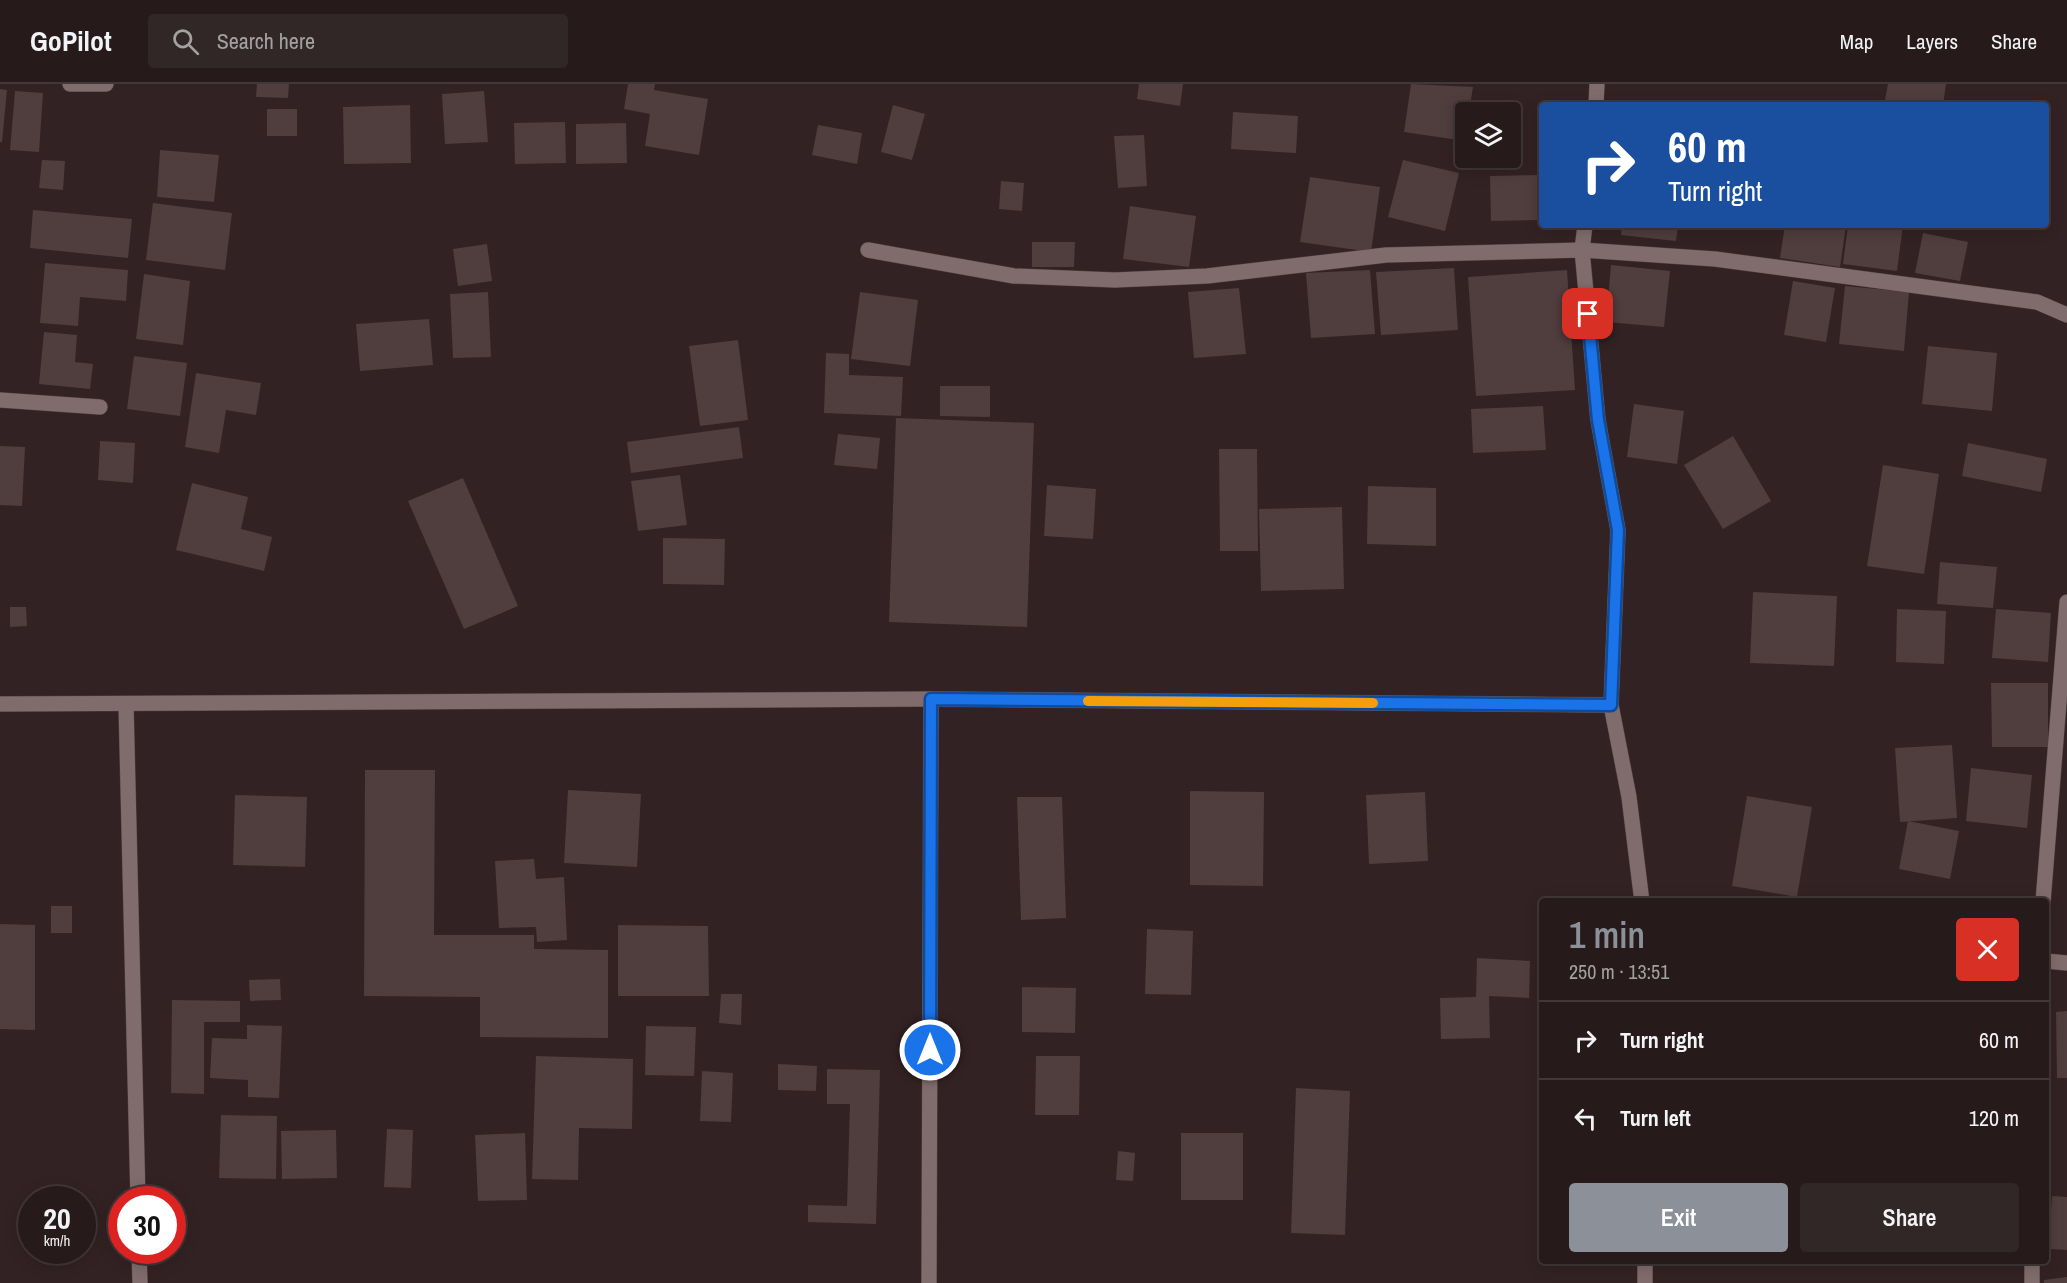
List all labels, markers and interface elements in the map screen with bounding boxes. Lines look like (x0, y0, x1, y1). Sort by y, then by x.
search box (148, 14, 568, 68)
text: GoPilot (30, 22, 112, 60)
icon: search (169, 25, 202, 58)
text: Search here (217, 26, 315, 56)
text: Map (1840, 27, 1873, 56)
text: Layers (1906, 27, 1958, 56)
text: Share (1991, 27, 2037, 56)
map controls (1455, 102, 1521, 168)
button: layers (1455, 102, 1521, 168)
text: 60 m (1668, 119, 1747, 175)
icon: right (1569, 126, 1647, 204)
text: Turn right (1668, 173, 1762, 209)
pin (1562, 288, 1613, 339)
icon: arrive (1571, 297, 1604, 330)
text: 1 min (1569, 911, 1645, 959)
button: close (1956, 918, 2019, 981)
text: 250 m · 13:51 (1569, 958, 1669, 985)
position arrow (898, 1018, 962, 1082)
icon: right (1569, 1024, 1602, 1057)
text: Turn right (1620, 1025, 1704, 1055)
text: 60 m (1979, 1025, 2019, 1055)
icon: left (1569, 1102, 1602, 1135)
text: Turn left (1620, 1103, 1691, 1133)
text: 120 m (1969, 1103, 2019, 1133)
button: Exit (1569, 1183, 1788, 1252)
button: Share (1800, 1183, 2019, 1252)
speed limit sign: 30 (108, 1186, 186, 1264)
text: 20 (43, 1198, 71, 1238)
text: km/h (44, 1230, 70, 1251)

